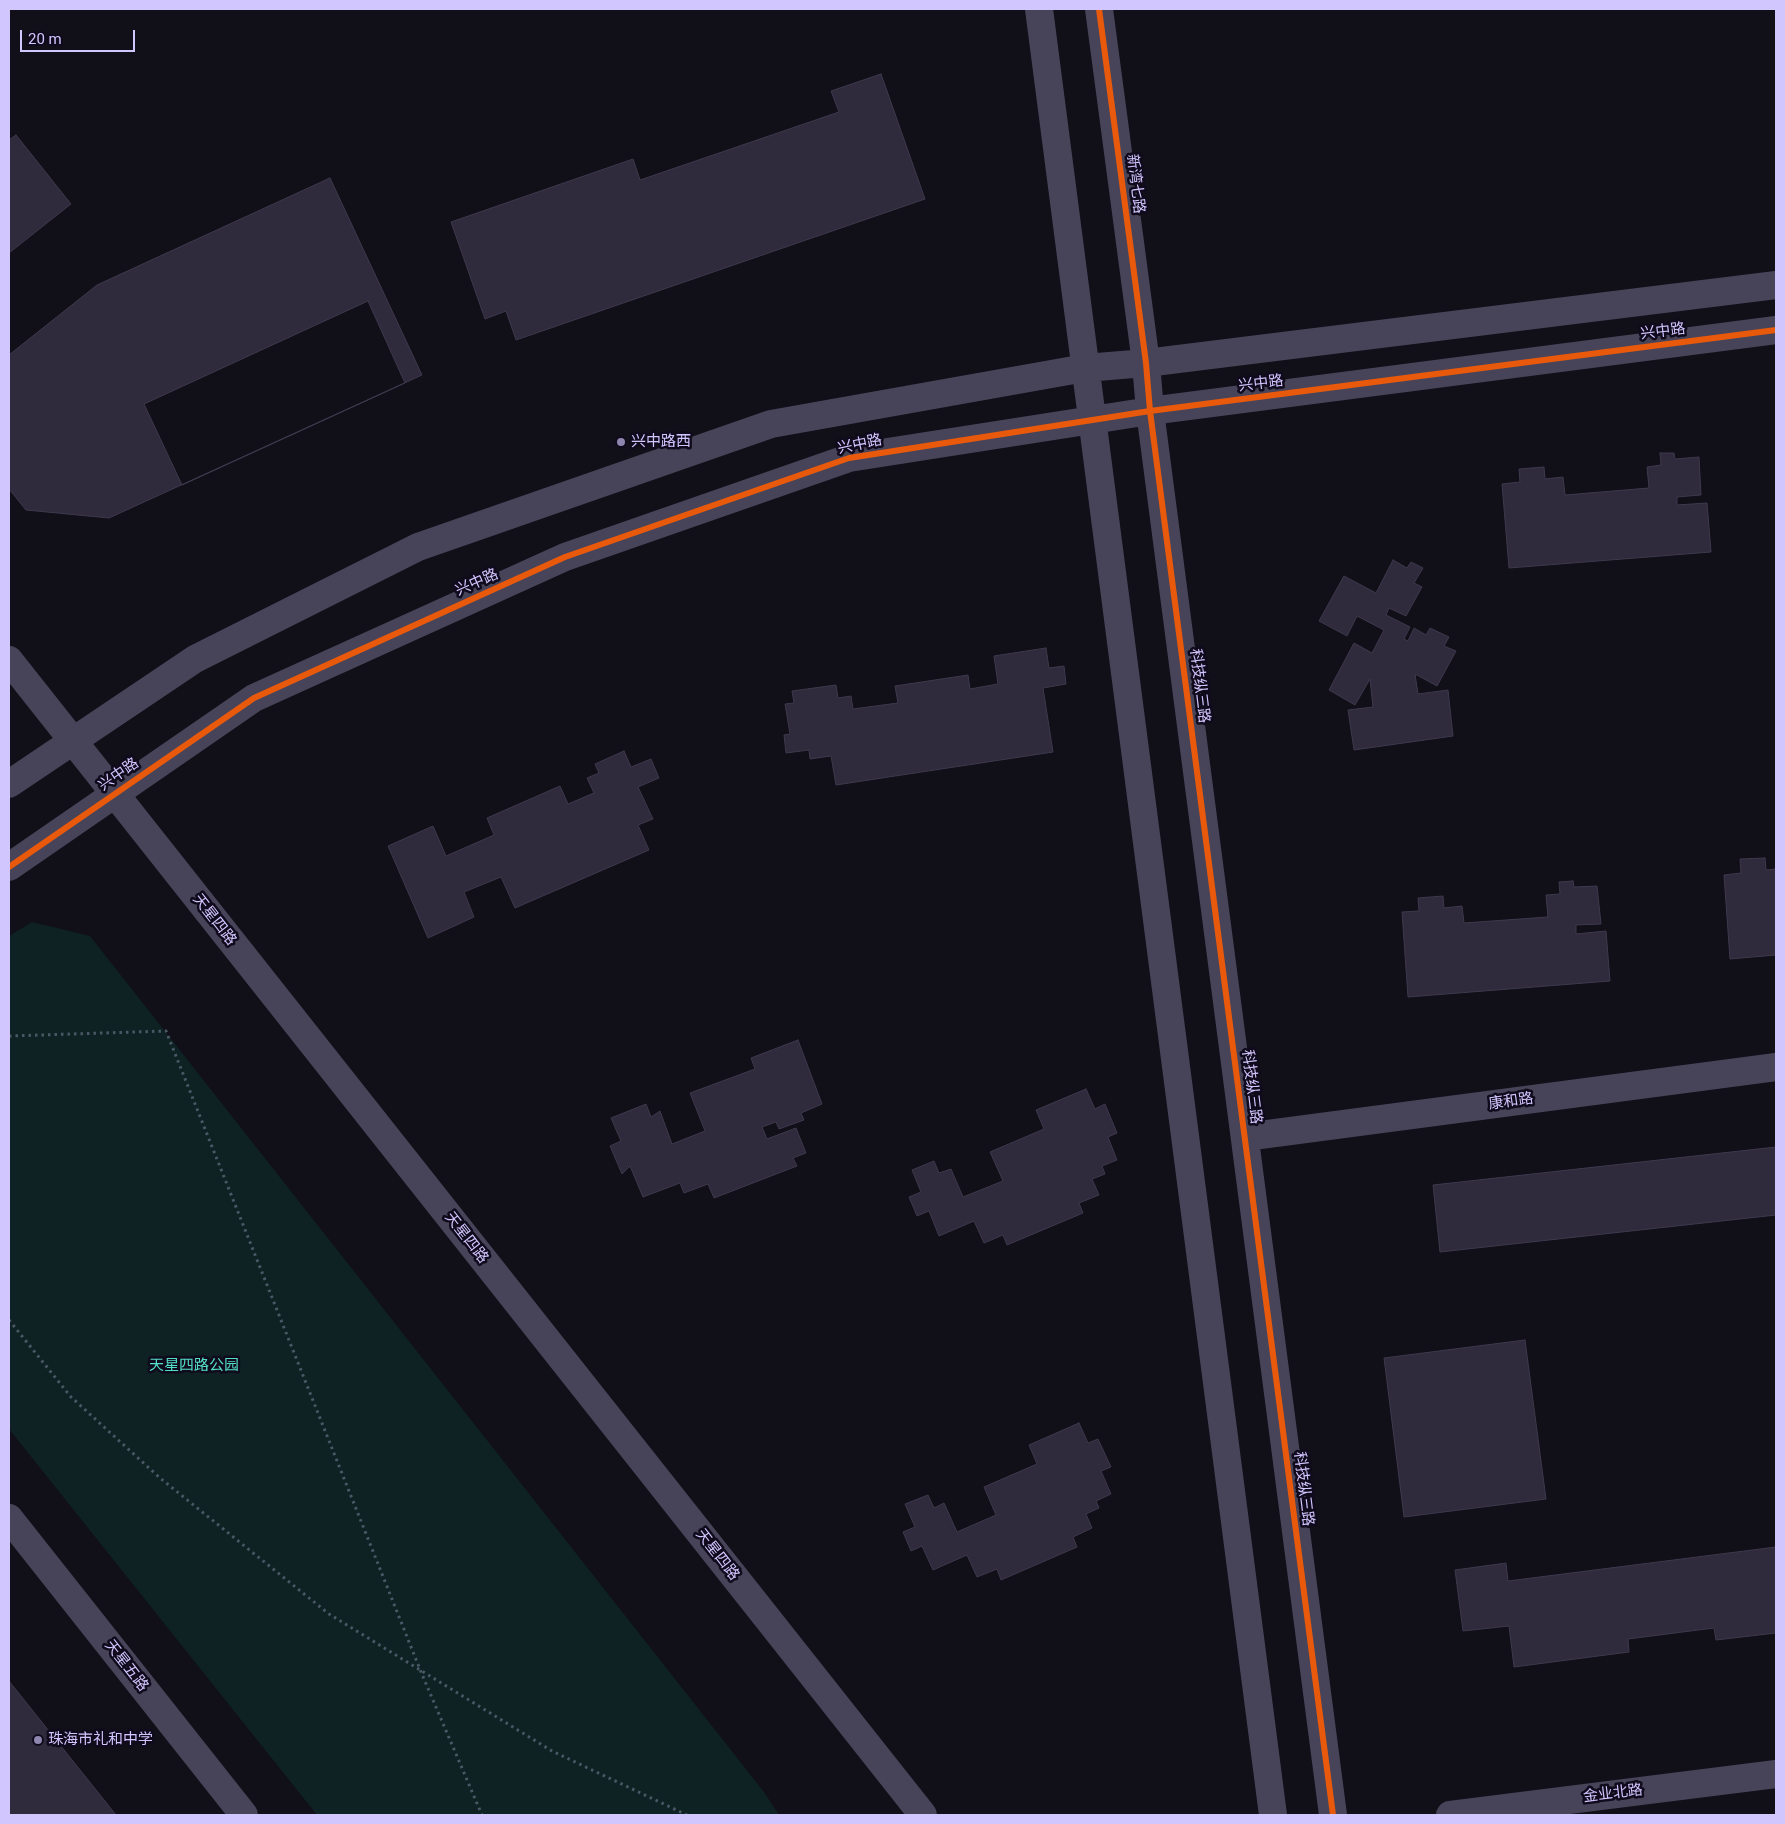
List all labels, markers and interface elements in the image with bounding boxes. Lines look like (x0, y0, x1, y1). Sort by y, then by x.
scale bar (22, 20, 138, 52)
text: 20 m (28, 30, 62, 48)
street label: 新湾七路 (1122, 153, 1148, 215)
street label: 兴中路 (1640, 320, 1686, 344)
street label: 兴中路 (1238, 372, 1284, 396)
street label: 兴中路 (836, 432, 884, 458)
place label: 兴中路西 (631, 433, 691, 451)
marker: 兴中路西 (615, 436, 627, 448)
street label: 兴中路 (453, 566, 501, 600)
street label: 科技纵三路 (1185, 648, 1213, 724)
street label: 兴中路 (95, 755, 143, 795)
street label: 天星四路 (188, 891, 240, 949)
street label: 科技纵三路 (1237, 1049, 1265, 1125)
street label: 康和路 (1487, 1090, 1535, 1114)
street label: 天星四路 (440, 1209, 492, 1267)
park label: 天星四路公园 (149, 1357, 239, 1375)
street label: 科技纵三路 (1289, 1451, 1317, 1527)
street label: 天星四路 (691, 1526, 743, 1584)
street label: 天星五路 (100, 1637, 152, 1695)
place label: 珠海市礼和中学 (48, 1731, 153, 1749)
marker: 珠海市礼和中学 (32, 1734, 44, 1746)
street label: 金业北路 (1582, 1781, 1644, 1807)

